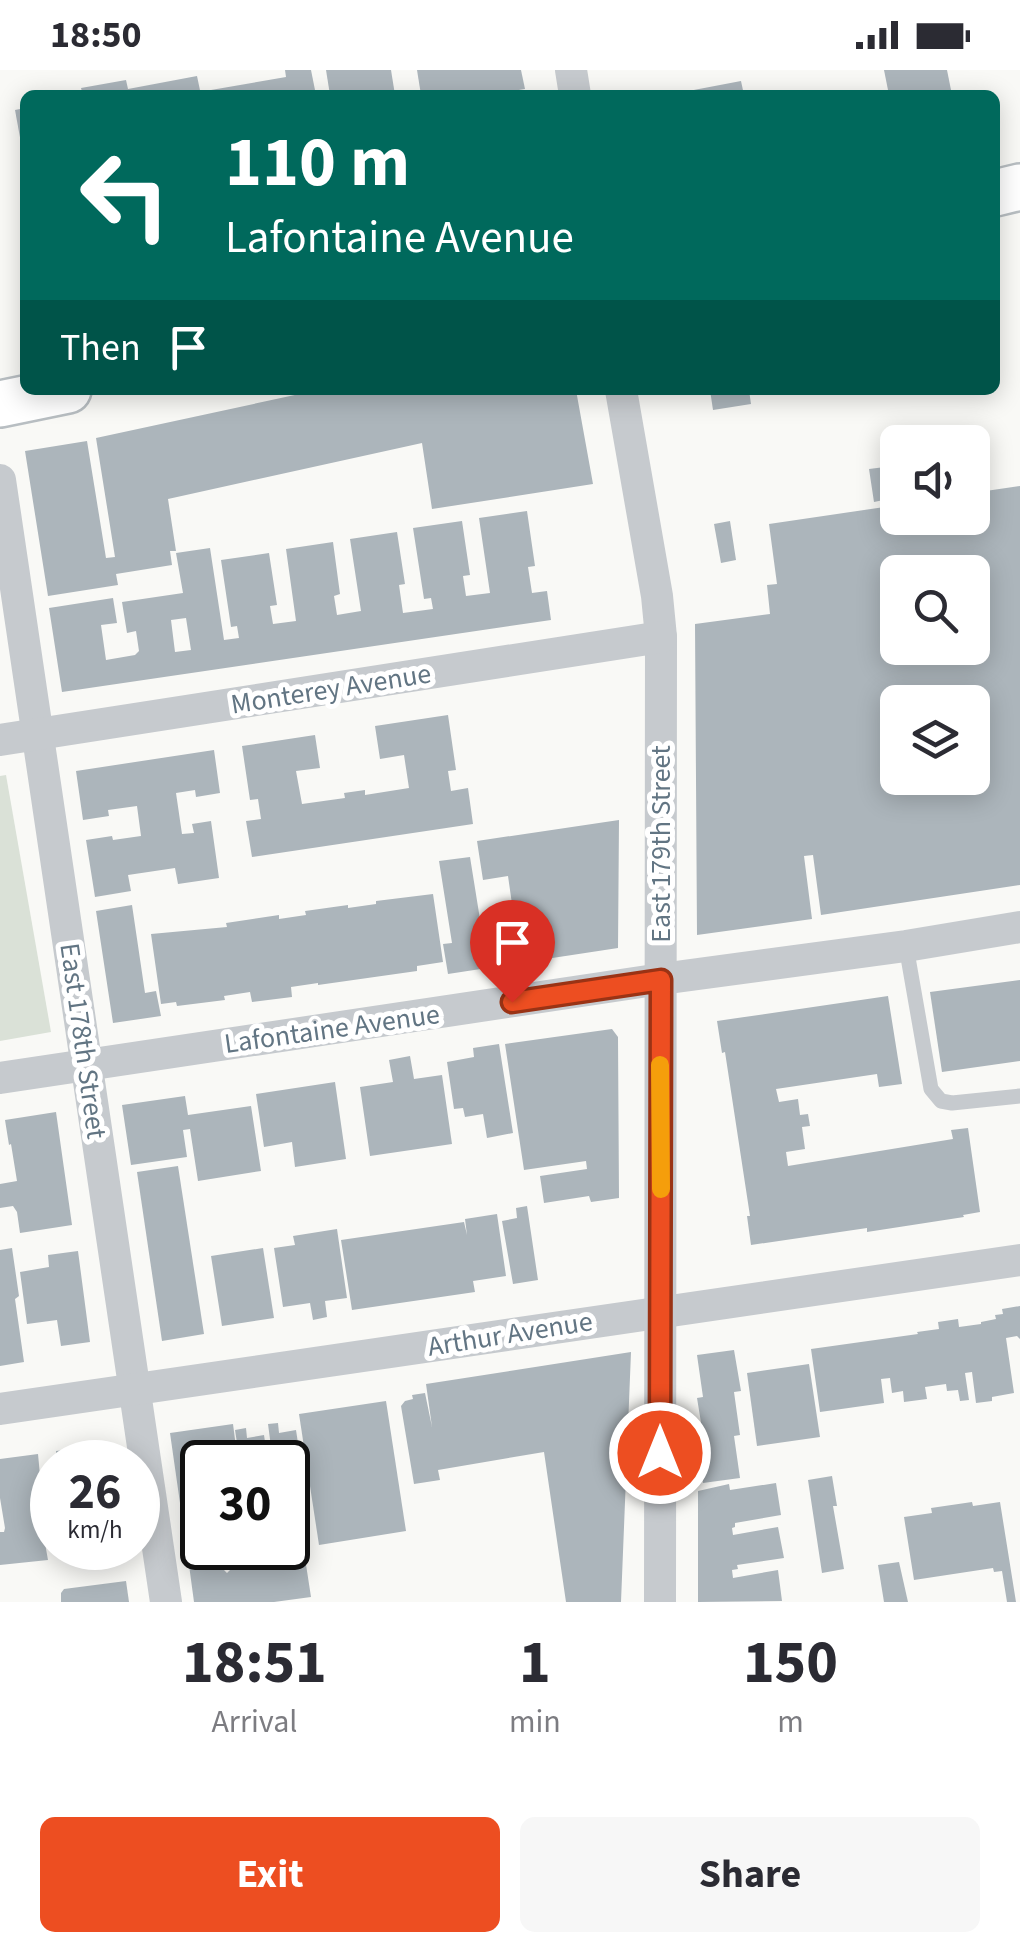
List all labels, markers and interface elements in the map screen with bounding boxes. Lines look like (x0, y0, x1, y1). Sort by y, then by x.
text: 18:50 (50, 8, 142, 62)
text: 110 m (225, 113, 410, 213)
icon: left (60, 130, 190, 260)
text: Lafontaine Avenue (225, 206, 574, 270)
icon: arrive (161, 320, 216, 375)
text: Then (60, 321, 141, 375)
map controls (880, 425, 990, 795)
button: sound (880, 425, 990, 535)
button: search (880, 555, 990, 665)
street label: Monterey Avenue (228, 653, 434, 725)
button: layers (880, 685, 990, 795)
street label: East 179th Street (641, 745, 681, 943)
pin (470, 900, 555, 1003)
icon: arrive (485, 915, 540, 970)
street label: East 178th Street (49, 941, 117, 1142)
street label: Lafontaine Avenue (222, 994, 442, 1064)
street label: Arthur Avenue (425, 1301, 595, 1367)
position arrow (608, 1401, 712, 1505)
speed limit sign: 30 (180, 1440, 310, 1570)
text: 26 (69, 1457, 121, 1528)
text: km/h (67, 1512, 123, 1548)
text: 18:51 (182, 1621, 327, 1706)
text: 1 (519, 1621, 551, 1706)
text: 150 (743, 1621, 838, 1706)
text: Arrival (211, 1699, 297, 1745)
text: min (509, 1699, 561, 1745)
text: m (777, 1699, 804, 1745)
button: Exit (40, 1817, 500, 1932)
button: Share (520, 1817, 980, 1932)

